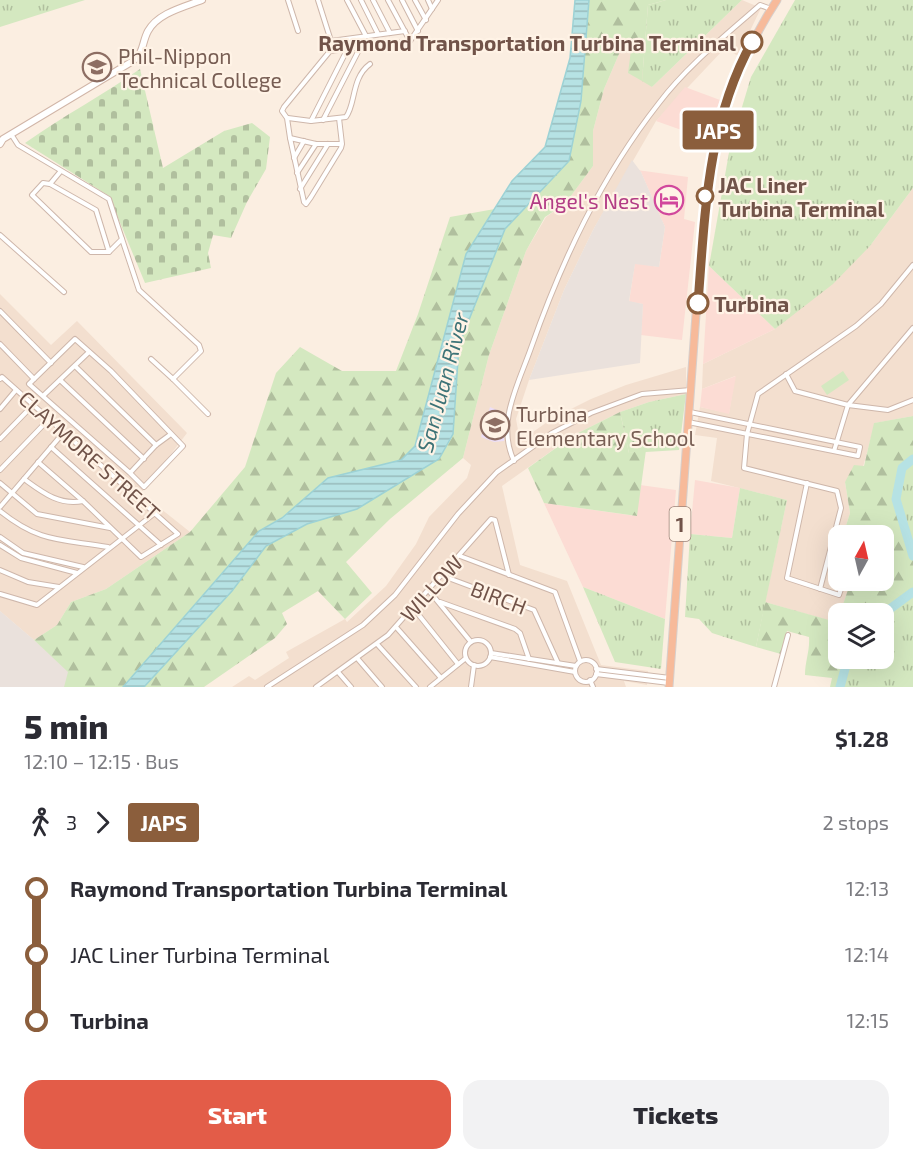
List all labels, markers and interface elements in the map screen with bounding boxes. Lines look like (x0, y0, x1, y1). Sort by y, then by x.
place label: Raymond Transportation Turbina Terminal (318, 30, 736, 56)
marker: Raymond Transportation Turbina Terminal (741, 31, 763, 53)
place label: Phil-Nippon Technical College (118, 43, 282, 92)
school or university icon: Phil-Nippon Technical College (81, 51, 113, 83)
line badge: JAPS (676, 110, 760, 150)
text: JAPS (695, 118, 741, 143)
place label: JAC Liner Turbina Terminal (718, 172, 885, 221)
hotel icon: Angel's Nest (653, 184, 685, 216)
marker: JAC Liner Turbina Terminal (696, 187, 714, 205)
place label: Angel's Nest (530, 188, 648, 213)
place label: Turbina (714, 291, 789, 316)
marker: Turbina (687, 292, 709, 314)
water label: San Juan River (411, 308, 473, 455)
street label: CLAYMORE STREET (14, 385, 166, 525)
place label: Turbina Elementary School (516, 401, 696, 450)
school or university icon: Turbina Elementary School (479, 409, 511, 441)
road number: 1 (670, 507, 690, 541)
north arrow (828, 525, 894, 591)
map controls (828, 525, 894, 669)
street label: WILLOW (395, 550, 467, 626)
street label: BIRCH (468, 575, 530, 619)
button: layers (828, 603, 894, 669)
text: 5 min (24, 706, 108, 746)
text: $1.28 (835, 725, 889, 751)
text: 12:10 – 12:15 · Bus (24, 749, 179, 773)
icon: walk (24, 806, 57, 839)
icon: forward (86, 806, 119, 839)
text: 3 (66, 810, 77, 834)
text: JAPS (140, 810, 187, 835)
text: 2 stops (822, 810, 889, 834)
text: Raymond Transportation Turbina Terminal (70, 875, 508, 901)
text: 12:13 (846, 876, 889, 900)
text: JAC Liner Turbina Terminal (70, 941, 329, 967)
text: 12:14 (845, 942, 889, 966)
text: Turbina (70, 1007, 149, 1033)
text: 12:15 (846, 1008, 889, 1032)
button: Start (24, 1080, 451, 1149)
button: Tickets (463, 1080, 889, 1149)

